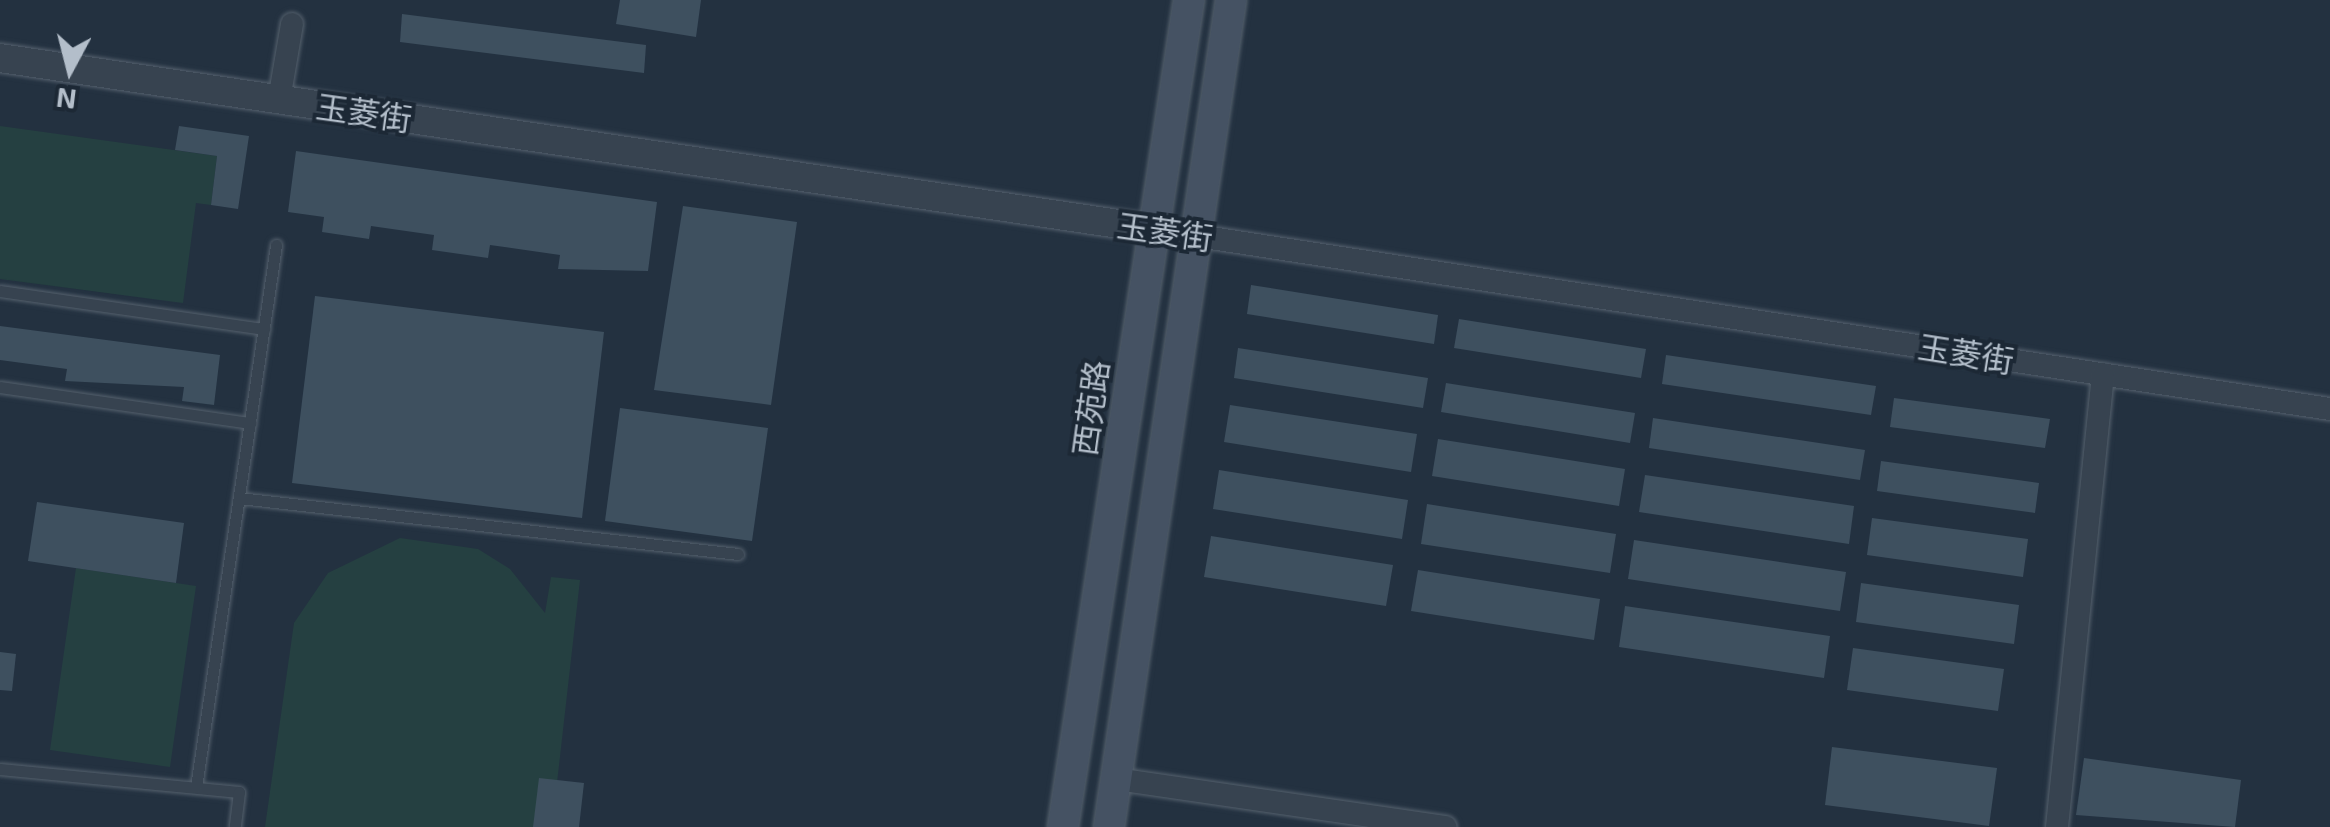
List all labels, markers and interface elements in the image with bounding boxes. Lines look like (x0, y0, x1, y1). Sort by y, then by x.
north arrow (20, 20, 120, 120)
text: N (54, 82, 78, 118)
street label: 玉菱街 (314, 86, 414, 138)
street label: 玉菱街 (1115, 205, 1215, 257)
street label: 玉菱街 (1916, 327, 2016, 379)
street label: 西苑路 (1064, 358, 1116, 458)

